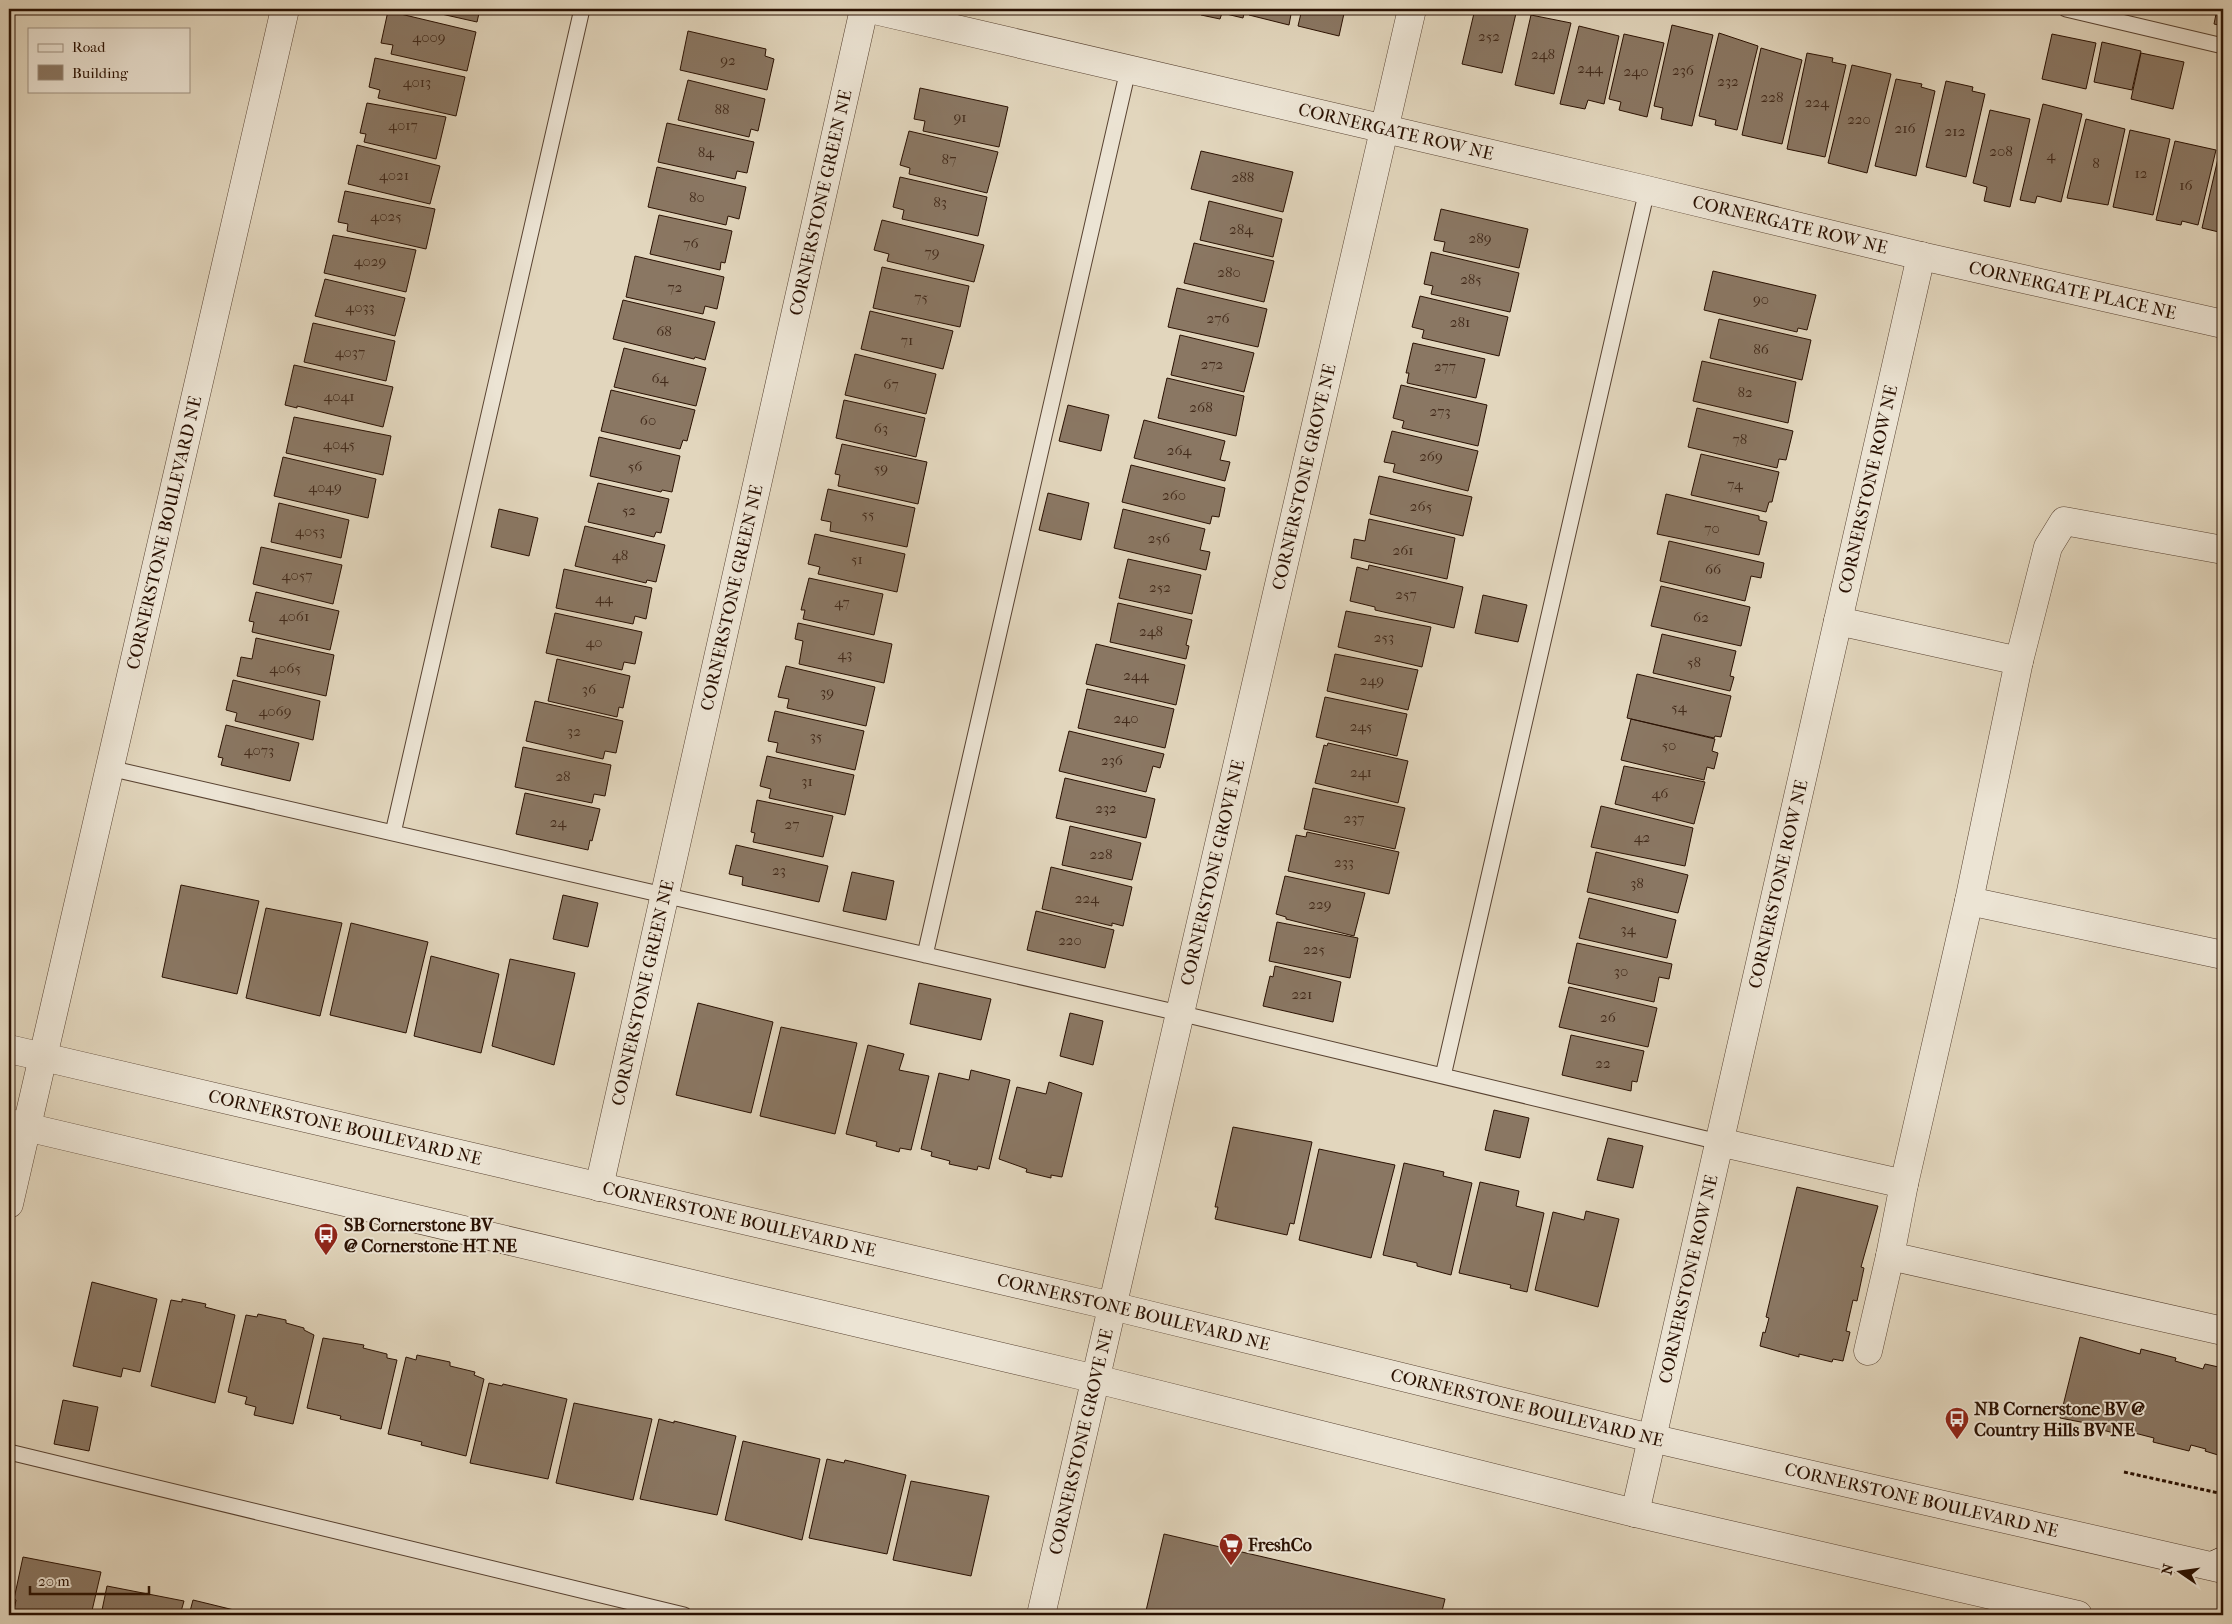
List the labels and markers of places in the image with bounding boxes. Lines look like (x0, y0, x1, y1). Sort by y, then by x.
place label: SB Cornerstone BV @ Cornerstone HT NE (344, 1215, 517, 1257)
bus stop icon: SB Cornerstone BV @ Cornerstone HT NE (313, 1222, 339, 1256)
place label: NB Cornerstone BV @ Country Hills BV NE (1974, 1399, 2145, 1441)
bus stop icon: NB Cornerstone BV @ Country Hills BV NE (1944, 1406, 1970, 1440)
supermarket icon: FreshCo (1218, 1532, 1244, 1566)
place label: FreshCo (1247, 1535, 1312, 1556)

